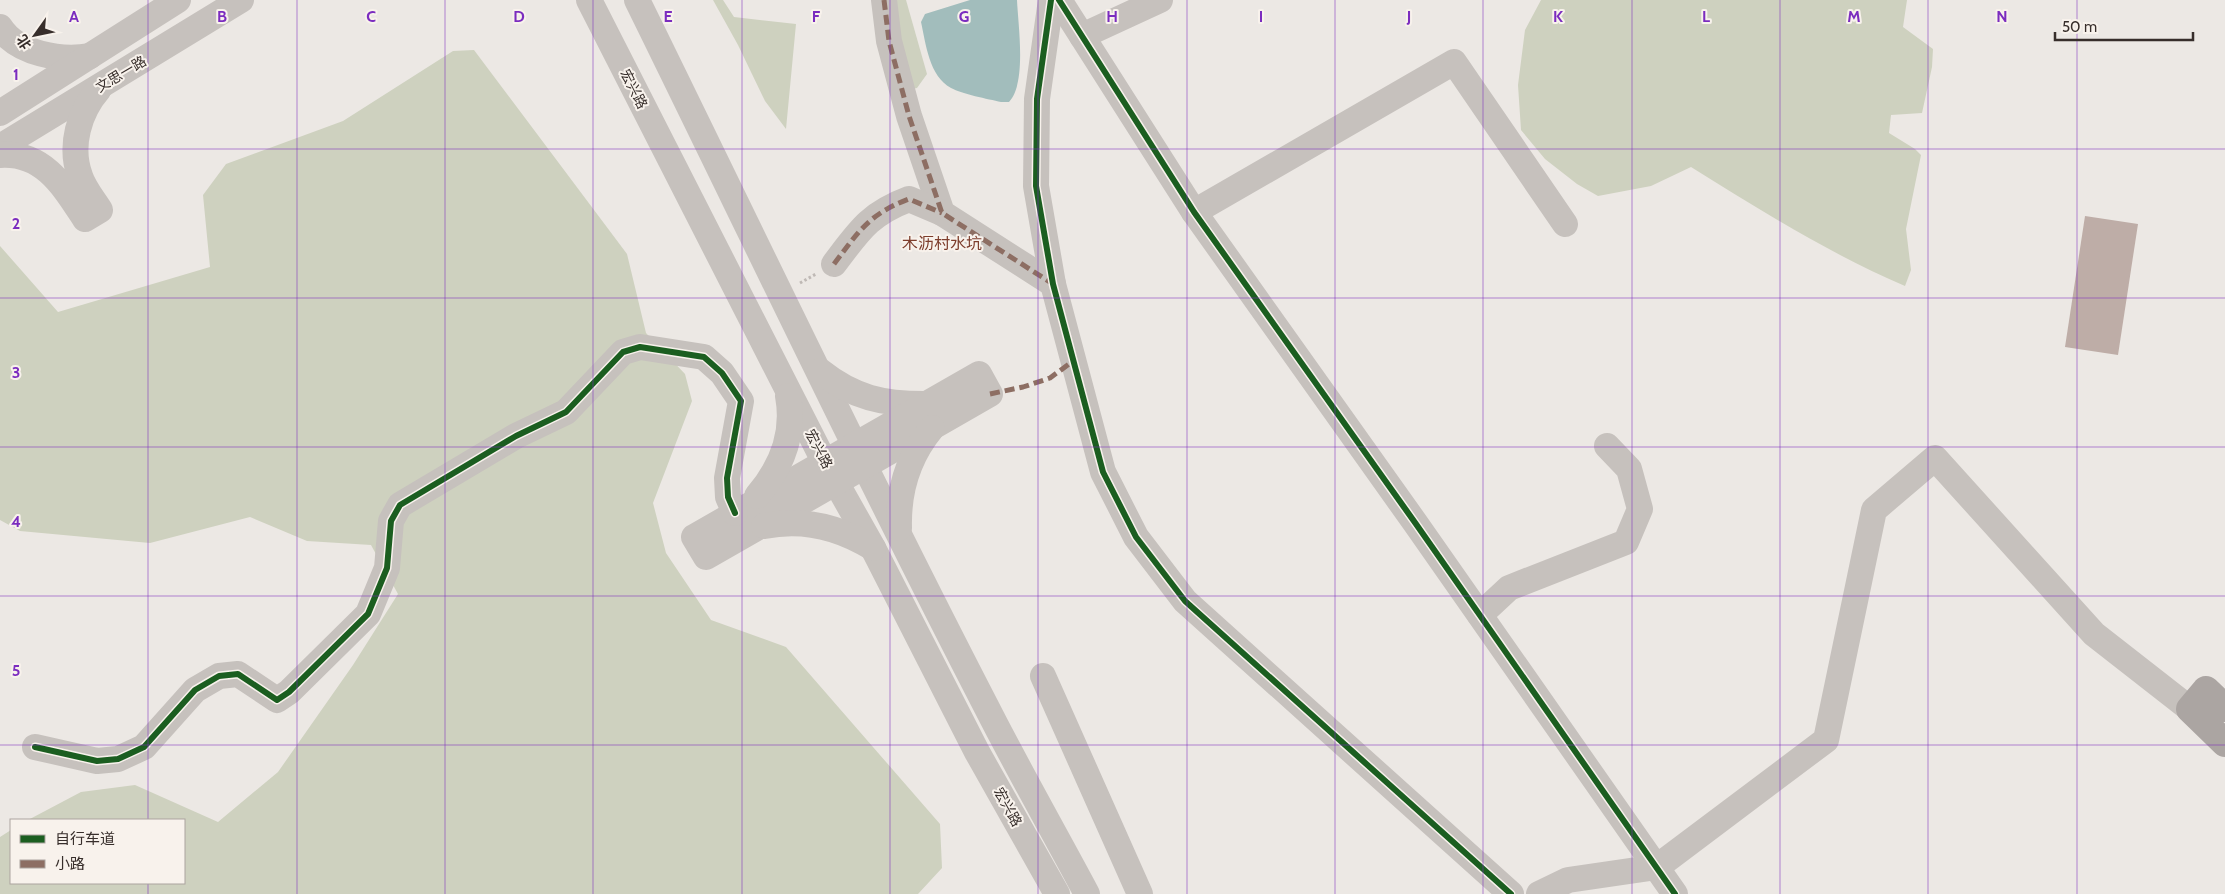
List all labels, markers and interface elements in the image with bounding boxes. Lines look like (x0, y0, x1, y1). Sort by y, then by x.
text: A (69, 7, 79, 26)
text: B (217, 7, 227, 26)
text: C (366, 7, 376, 26)
text: D (513, 7, 525, 26)
text: E (663, 7, 673, 26)
text: F (812, 7, 821, 26)
text: G (959, 7, 969, 26)
text: H (1106, 7, 1118, 26)
text: I (1259, 7, 1263, 26)
text: J (1406, 7, 1411, 26)
text: K (1553, 7, 1563, 26)
text: L (1702, 7, 1710, 26)
text: M (1847, 7, 1861, 26)
text: N (1996, 7, 2008, 26)
north arrow (10, 10, 60, 60)
scale bar (2055, 10, 2192, 42)
text: 50 m (2062, 18, 2097, 36)
text: 北 (13, 31, 35, 53)
street label: 文思一路 (92, 52, 150, 96)
text: 1 (13, 65, 19, 84)
street label: 宏兴路 (616, 66, 652, 112)
text: 2 (12, 214, 20, 233)
district label: 木沥村水坑 (902, 234, 982, 253)
text: 3 (12, 363, 20, 382)
street label: 宏兴路 (801, 426, 837, 472)
text: 4 (11, 512, 21, 531)
text: 5 (12, 661, 20, 680)
street label: 宏兴路 (990, 784, 1026, 830)
legend (10, 819, 185, 884)
text: 自行车道 (55, 830, 115, 848)
text: 小路 (55, 855, 85, 873)

